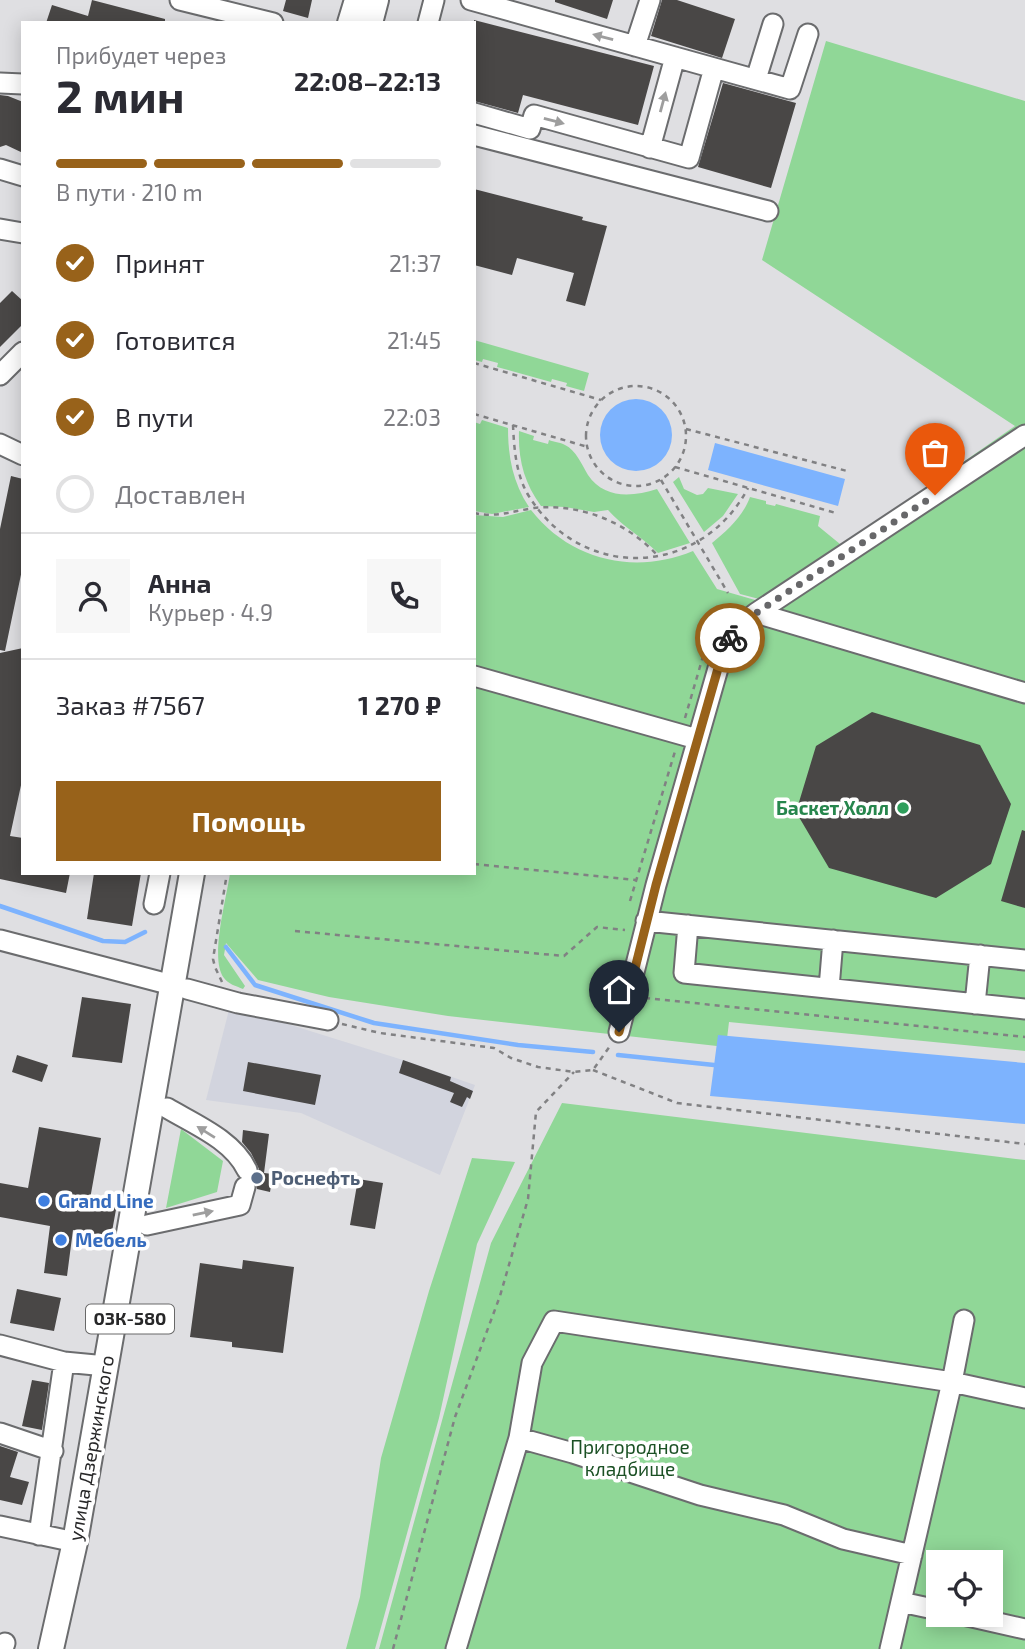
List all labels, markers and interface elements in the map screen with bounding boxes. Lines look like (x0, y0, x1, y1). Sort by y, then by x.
one-way arrow (592, 31, 613, 41)
text: Прибудет через (56, 41, 226, 69)
text: 22:08–22:13 (294, 65, 441, 96)
text: 2 мин (56, 67, 185, 122)
one-way arrow (658, 91, 668, 112)
one-way arrow (543, 116, 565, 127)
text: В пути · 210 m (56, 178, 203, 206)
icon: check (56, 244, 94, 282)
text: Принят (115, 247, 205, 278)
text: 21:37 (389, 249, 441, 277)
icon: check (56, 321, 94, 359)
text: Готовится (115, 324, 236, 355)
text: 21:45 (387, 326, 441, 354)
icon: check (56, 398, 94, 436)
text: В пути (115, 401, 194, 432)
text: 22:03 (383, 403, 441, 431)
pin (905, 423, 965, 495)
icon: bag (916, 434, 954, 472)
text: Доставлен (115, 478, 246, 509)
button: person (56, 559, 130, 633)
button: phone (367, 559, 441, 633)
text: Анна (148, 567, 211, 598)
text: Курьер · 4.9 (148, 598, 273, 626)
courier (695, 603, 765, 673)
icon: bike (711, 619, 749, 657)
text: Заказ #7567 (56, 689, 205, 720)
text: 1 270 ₽ (358, 689, 441, 720)
button: Помощь (56, 781, 441, 861)
place label: Баскет Холл (776, 796, 889, 819)
marker: Баскет Холл (895, 800, 911, 816)
pin (589, 960, 649, 1032)
icon: home (600, 971, 638, 1009)
one-way arrow (197, 1126, 216, 1138)
place label: Роснефть (271, 1166, 360, 1189)
marker: Роснефть (249, 1170, 265, 1186)
place label: Grand Line (58, 1189, 154, 1212)
marker: Grand Line (36, 1193, 52, 1209)
one-way arrow (192, 1208, 214, 1219)
place label: Мебель (75, 1228, 147, 1251)
marker: Мебель (53, 1232, 69, 1248)
road number: 03К-580 (86, 1304, 174, 1334)
street label: улица Дзержинского (63, 1353, 119, 1543)
park label: Пригородное кладбище (570, 1435, 690, 1480)
map controls (926, 1550, 1003, 1627)
button: locate (926, 1550, 1003, 1627)

